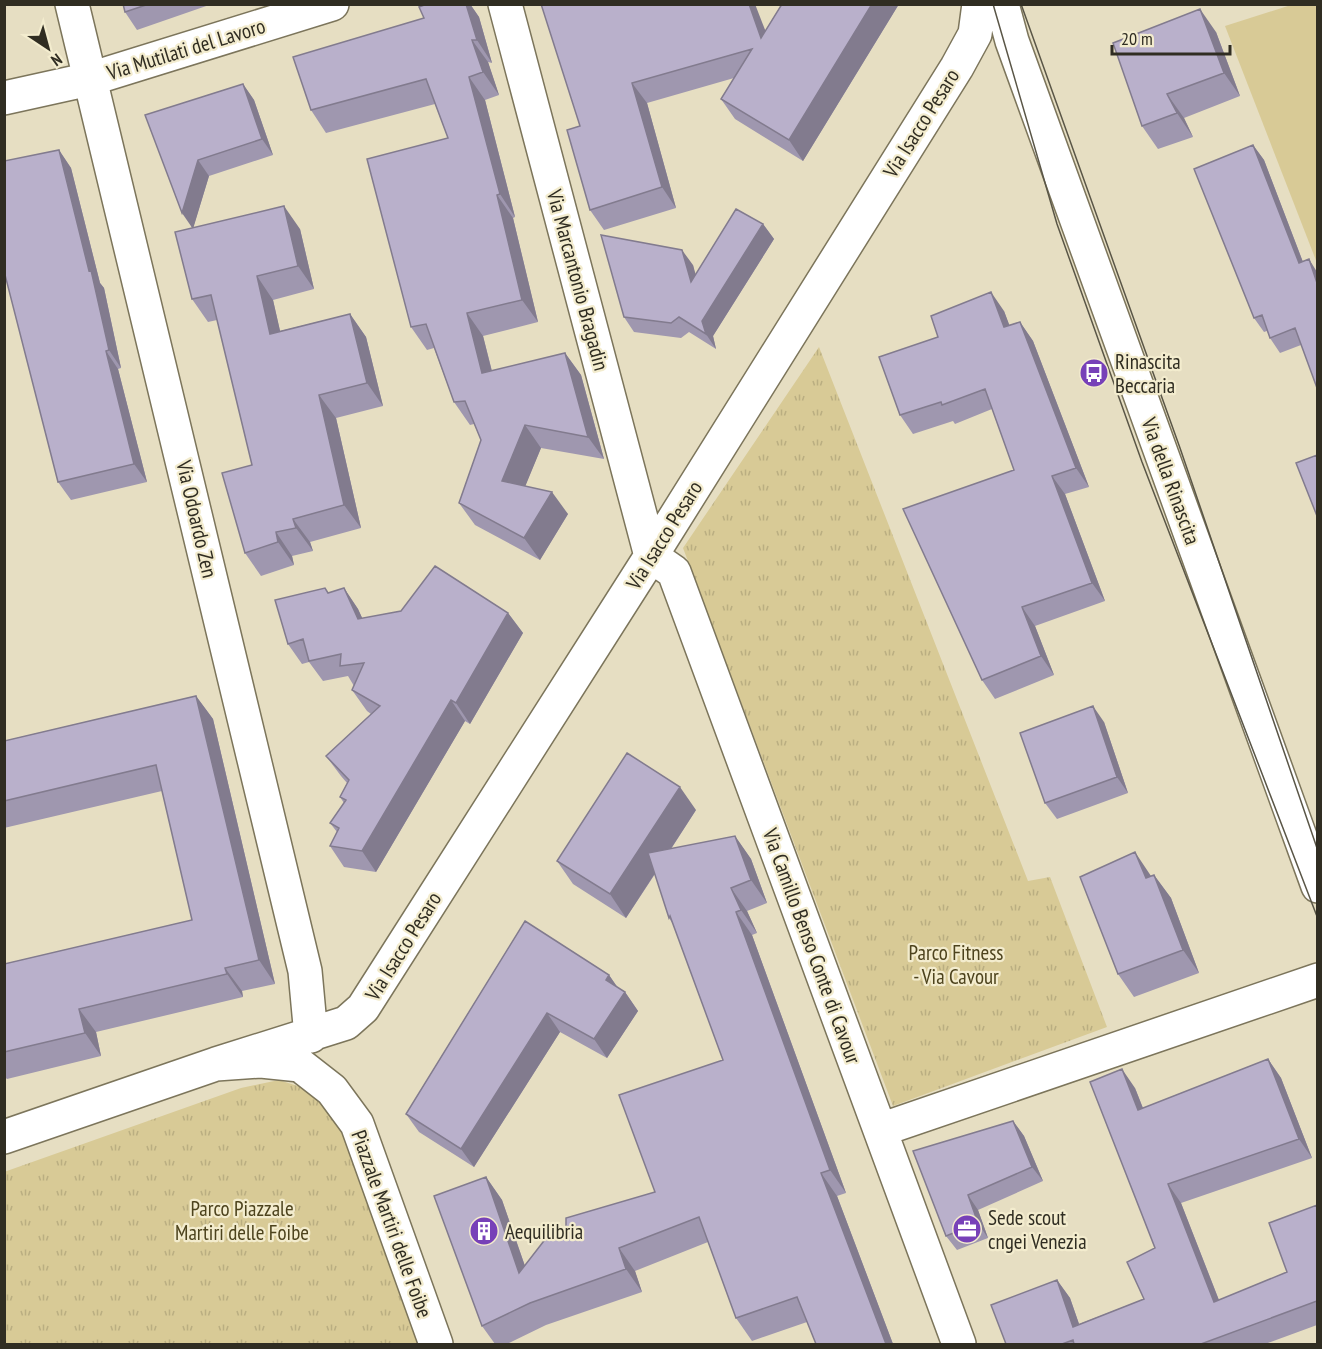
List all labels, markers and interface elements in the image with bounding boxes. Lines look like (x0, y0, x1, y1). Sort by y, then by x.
street label: Via Mutilati del Lavoro (103, 12, 268, 86)
north arrow (18, 18, 78, 78)
scale bar (1112, 18, 1230, 56)
text: 20 m (1121, 27, 1153, 50)
text: N (47, 50, 66, 71)
street label: Via Isacco Pesaro (876, 64, 965, 183)
street label: Via Marcantonio Bragadin (541, 186, 615, 373)
place label: Rinascita Beccaria (1115, 348, 1181, 399)
bus stop icon: Rinascita Beccaria (1078, 357, 1110, 389)
street label: Via della Rinascita (1135, 413, 1206, 548)
street label: Via Odoardo Zen (170, 457, 224, 580)
street label: Via Isacco Pesaro (619, 476, 708, 595)
street label: Via Camillo Benso Conte di Cavour (756, 824, 867, 1068)
street label: Via Isacco Pesaro (358, 887, 447, 1006)
park label: Parco Fitness - Via Cavour (909, 939, 1003, 990)
street label: Piazzale Martiri delle Foibe (345, 1126, 439, 1322)
park label: Parco Piazzale Martiri delle Foibe (175, 1195, 309, 1246)
place label: Sede scout cngei Venezia (988, 1204, 1087, 1255)
office icon: Sede scout cngei Venezia (951, 1213, 983, 1245)
building icon: Aequilibria (468, 1215, 500, 1247)
place label: Aequilibria (505, 1218, 583, 1245)

